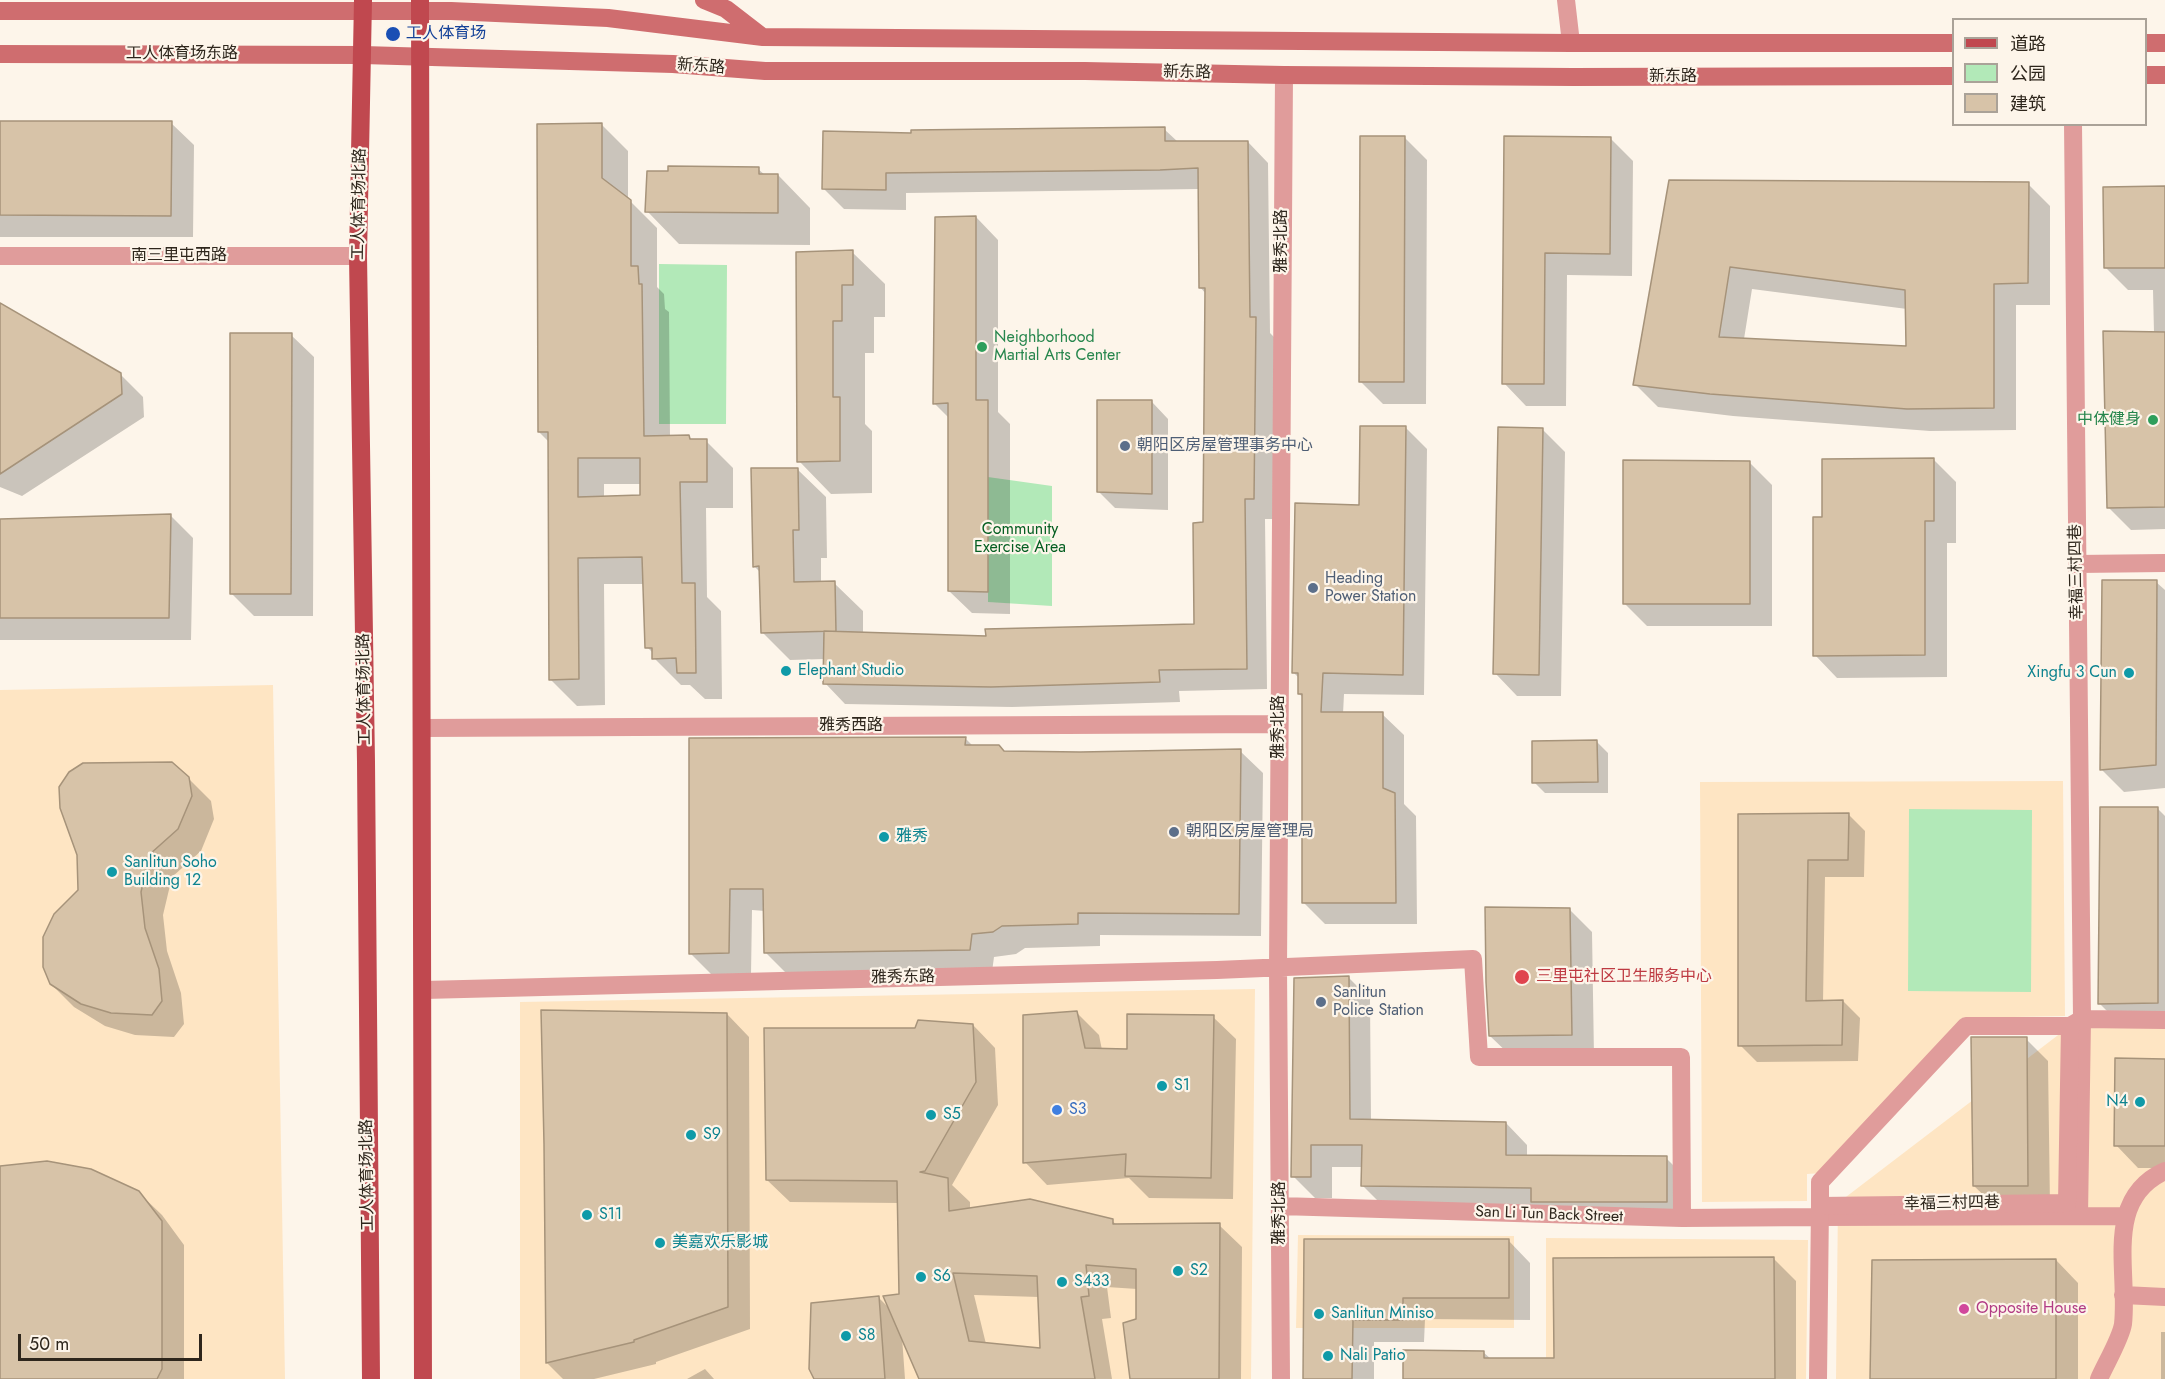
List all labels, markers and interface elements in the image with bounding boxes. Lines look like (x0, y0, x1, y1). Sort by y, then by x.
legend (1952, 18, 2147, 126)
place label: 工人体育场 (406, 24, 486, 44)
marker: 工人体育场 (384, 25, 402, 43)
text: 道路 (2010, 31, 2046, 57)
street label: 工人体育场东路 (126, 44, 238, 64)
street label: 新东路 (676, 56, 726, 78)
text: 公园 (2010, 61, 2046, 87)
street label: 新东路 (1163, 63, 1211, 83)
street label: 新东路 (1649, 67, 1697, 87)
text: 建筑 (2010, 91, 2046, 117)
street label: 工人体育场北路 (349, 148, 371, 260)
street label: 雅秀北路 (1272, 209, 1292, 273)
street label: 南三里屯西路 (131, 246, 227, 266)
place label: Neighborhood Martial Arts Center (994, 328, 1121, 366)
marker: Neighborhood Martial Arts Center (975, 340, 989, 354)
place label: 中体健身 (2077, 410, 2141, 430)
marker: 中体健身 (2146, 413, 2160, 427)
place label: 朝阳区房屋管理事务中心 (1137, 436, 1313, 456)
marker: 朝阳区房屋管理事务中心 (1118, 439, 1132, 453)
park label: Community Exercise Area (974, 520, 1066, 558)
street label: 幸福三村四巷 (2067, 524, 2087, 620)
place label: Heading Power Station (1325, 569, 1416, 607)
marker: Heading Power Station (1306, 581, 1320, 595)
street label: 工人体育场北路 (354, 633, 376, 745)
place label: Elephant Studio (798, 661, 904, 681)
place label: Xingfu 3 Cun (2027, 663, 2117, 683)
marker: Elephant Studio (779, 664, 793, 678)
marker: Xingfu 3 Cun (2122, 666, 2136, 680)
street label: 雅秀北路 (1269, 695, 1289, 759)
street label: 雅秀西路 (819, 716, 883, 736)
place label: 朝阳区房屋管理局 (1186, 822, 1314, 842)
marker: 朝阳区房屋管理局 (1167, 825, 1181, 839)
place label: 雅秀 (896, 827, 928, 847)
marker: 雅秀 (877, 830, 891, 844)
place label: Sanlitun Soho Building 12 (124, 853, 217, 891)
marker: Sanlitun Soho Building 12 (105, 865, 119, 879)
place label: 三里屯社区卫生服务中心 (1536, 967, 1712, 987)
street label: 雅秀东路 (871, 968, 935, 988)
marker: 三里屯社区卫生服务中心 (1513, 968, 1531, 986)
place label: Sanlitun Police Station (1333, 983, 1424, 1021)
marker: Sanlitun Police Station (1314, 995, 1328, 1009)
place label: S1 (1174, 1076, 1190, 1096)
marker: S1 (1155, 1079, 1169, 1093)
place label: N4 (2106, 1092, 2128, 1112)
marker: N4 (2133, 1095, 2147, 1109)
place label: S3 (1069, 1100, 1087, 1120)
marker: S3 (1050, 1103, 1064, 1117)
place label: S5 (943, 1105, 961, 1125)
marker: S5 (924, 1108, 938, 1122)
street label: 工人体育场北路 (357, 1119, 379, 1231)
place label: S9 (703, 1125, 721, 1145)
marker: S9 (684, 1128, 698, 1142)
street label: 雅秀北路 (1270, 1181, 1290, 1245)
street label: 幸福三村四巷 (1904, 1194, 2000, 1214)
street label: San Li Tun Back Street (1475, 1203, 1623, 1227)
place label: S11 (599, 1205, 622, 1225)
marker: S11 (580, 1208, 594, 1222)
place label: 美嘉欢乐影城 (672, 1233, 768, 1253)
marker: 美嘉欢乐影城 (653, 1236, 667, 1250)
place label: S2 (1190, 1261, 1208, 1281)
marker: S2 (1171, 1264, 1185, 1278)
place label: S6 (933, 1267, 951, 1287)
marker: S6 (914, 1270, 928, 1284)
place label: S433 (1074, 1272, 1110, 1292)
marker: S433 (1055, 1275, 1069, 1289)
place label: Opposite House (1976, 1299, 2086, 1319)
marker: Opposite House (1957, 1302, 1971, 1316)
place label: Sanlitun Miniso (1331, 1304, 1434, 1324)
marker: Sanlitun Miniso (1312, 1307, 1326, 1321)
scale bar (21, 1322, 206, 1360)
place label: S8 (858, 1326, 876, 1346)
marker: S8 (839, 1329, 853, 1343)
text: 50 m (29, 1331, 69, 1357)
place label: Nali Patio (1340, 1346, 1405, 1366)
marker: Nali Patio (1321, 1349, 1335, 1363)

